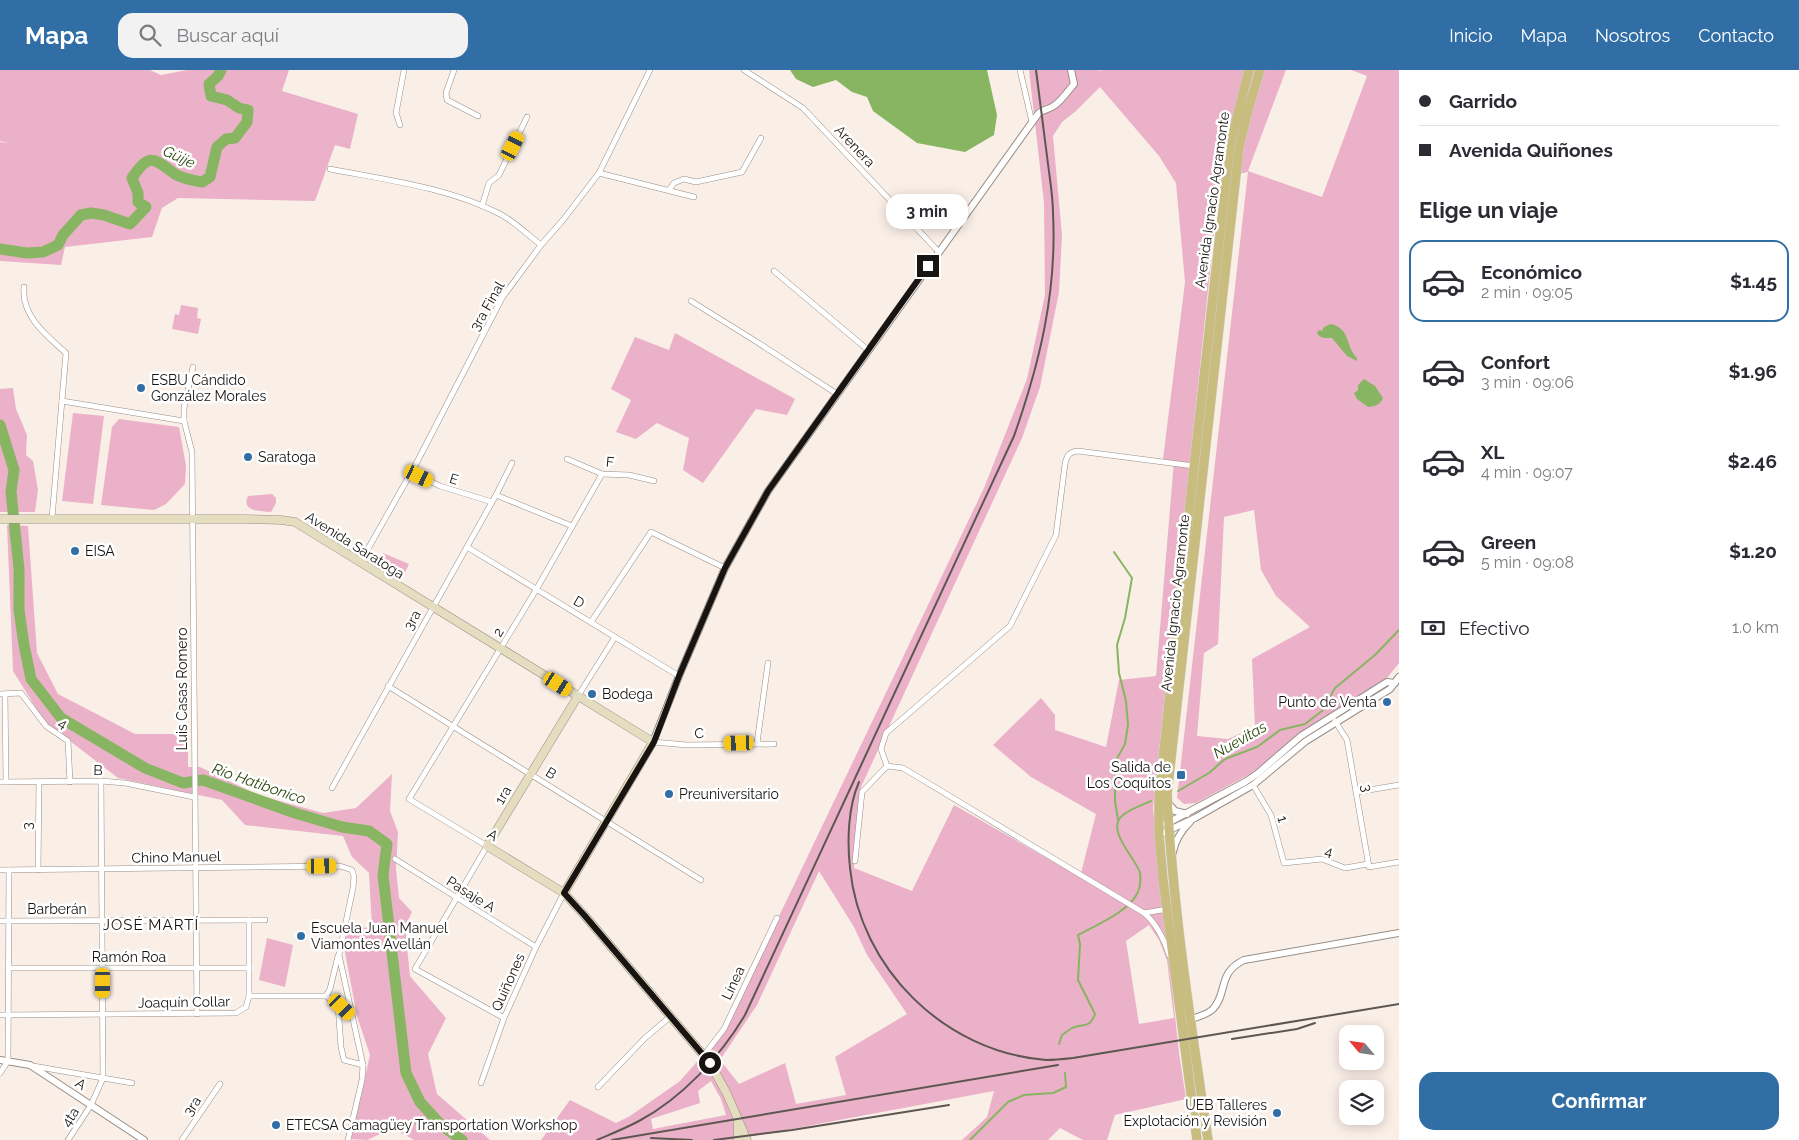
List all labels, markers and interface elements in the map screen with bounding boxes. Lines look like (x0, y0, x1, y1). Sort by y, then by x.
search box (118, 13, 468, 58)
text: Mapa (25, 21, 88, 50)
icon: search (136, 21, 164, 49)
text: Buscar aquí (176, 24, 279, 46)
text: Inicio (1449, 25, 1493, 46)
text: Mapa (1521, 25, 1567, 46)
text: Nosotros (1595, 25, 1670, 46)
text: Contacto (1698, 25, 1774, 46)
text: Garrido (1449, 90, 1517, 112)
street label: Avenida Ignacio Agramonte (1192, 111, 1232, 289)
street label: Arenera (832, 122, 878, 170)
car (499, 129, 526, 163)
text: Avenida Quiñones (1449, 139, 1613, 161)
water label: Güije (160, 142, 198, 172)
callout: 3 min (887, 194, 969, 228)
text: Elige un viaje (1419, 197, 1558, 223)
text: 3 min (906, 202, 948, 221)
route end (917, 255, 939, 277)
icon: car (1421, 259, 1466, 304)
text: Económico (1481, 261, 1582, 283)
text: $1.45 (1730, 270, 1777, 292)
street label: 3ra Final (466, 278, 508, 334)
text: 2 min · 09:05 (1481, 283, 1573, 302)
icon: car (1421, 349, 1466, 394)
text: Confort (1481, 351, 1550, 373)
text: $1.96 (1729, 360, 1777, 382)
place label: ESBU Cándido González Morales (151, 372, 266, 404)
text: 3 min · 09:06 (1481, 373, 1574, 392)
marker: ESBU Cándido González Morales (135, 382, 147, 394)
icon: car (1421, 439, 1466, 484)
text: XL (1481, 441, 1504, 463)
place label: Saratoga (258, 449, 316, 465)
text: $2.46 (1728, 450, 1777, 472)
marker: Saratoga (242, 451, 254, 463)
street label: F (605, 454, 615, 470)
car (402, 463, 435, 489)
text: 4 min · 09:07 (1481, 463, 1573, 482)
street label: E (448, 470, 460, 488)
street label: Avenida Saratoga (303, 508, 407, 582)
street label: Avenida Ignacio Agramonte (1158, 514, 1192, 692)
icon: car (1421, 529, 1466, 574)
text: Green (1481, 531, 1536, 553)
text: $1.20 (1729, 540, 1777, 562)
place label: EISA (85, 543, 115, 559)
marker: EISA (69, 545, 81, 557)
text: 5 min · 09:08 (1481, 553, 1574, 572)
street label: D (571, 593, 587, 611)
street label: 3ra (400, 607, 424, 633)
icon: cash (1419, 614, 1447, 642)
text: Efectivo (1459, 617, 1530, 639)
text: 1.0 km (1732, 618, 1779, 637)
street label: 2 (489, 625, 507, 639)
street label: Luis Casas Romero (174, 627, 190, 751)
car (541, 670, 574, 698)
place label: Bodega (602, 686, 653, 702)
marker: Bodega (586, 688, 598, 700)
place label: Punto de Venta (1278, 694, 1377, 710)
marker: Punto de Venta (1381, 696, 1393, 708)
street label: 4 (56, 714, 71, 732)
water label: Nuevitas (1210, 718, 1270, 762)
street label: C (694, 725, 704, 741)
car (723, 735, 754, 751)
place label: Salida de Los Coquitos (1087, 759, 1171, 791)
water label: Río Hatibonico (210, 760, 308, 808)
street label: B (93, 762, 103, 778)
street label: B (543, 764, 559, 782)
marker: Salida de Los Coquitos (1175, 769, 1187, 781)
street label: 1ra (491, 783, 515, 807)
street label: 3 (1358, 783, 1376, 793)
place label: Preuniversitario (679, 786, 779, 802)
marker: Preuniversitario (663, 788, 675, 800)
street label: 1 (1274, 814, 1292, 824)
street label: 3 (19, 822, 35, 830)
street label: A (485, 826, 502, 845)
street label: 4 (1323, 842, 1335, 860)
street label: Chino Manuel (131, 848, 221, 866)
car (306, 858, 337, 874)
street label: Pasaje A (444, 873, 499, 916)
street label: Barberán (27, 901, 87, 917)
district label: JOSÉ MARTÍ (103, 916, 199, 934)
place label: Escuela Juan Manuel Viamontes Avellán (311, 920, 448, 952)
marker: Escuela Juan Manuel Viamontes Avellán (295, 930, 307, 942)
street label: Ramón Roa (92, 949, 166, 965)
street label: Quiñones (488, 950, 528, 1013)
street label: Línea (718, 964, 748, 1002)
car (95, 968, 110, 998)
car (325, 991, 358, 1023)
street label: Joaquín Collar (138, 993, 230, 1011)
north arrow (1339, 1025, 1384, 1070)
map controls (1339, 1025, 1384, 1125)
route start (699, 1052, 721, 1074)
button: Confirmar (1419, 1072, 1779, 1130)
street label: A (73, 1075, 90, 1094)
button: layers (1339, 1080, 1384, 1125)
street label: 3ra (180, 1093, 204, 1119)
place label: UEB Talleres Explotación y Revisión (1123, 1097, 1267, 1129)
street label: 4ta (58, 1104, 82, 1130)
marker: UEB Talleres Explotación y Revisión (1271, 1107, 1283, 1119)
place label: ETECSA Camagüey Transportation Workshop (286, 1117, 578, 1133)
marker: ETECSA Camagüey Transportation Workshop (270, 1119, 282, 1131)

